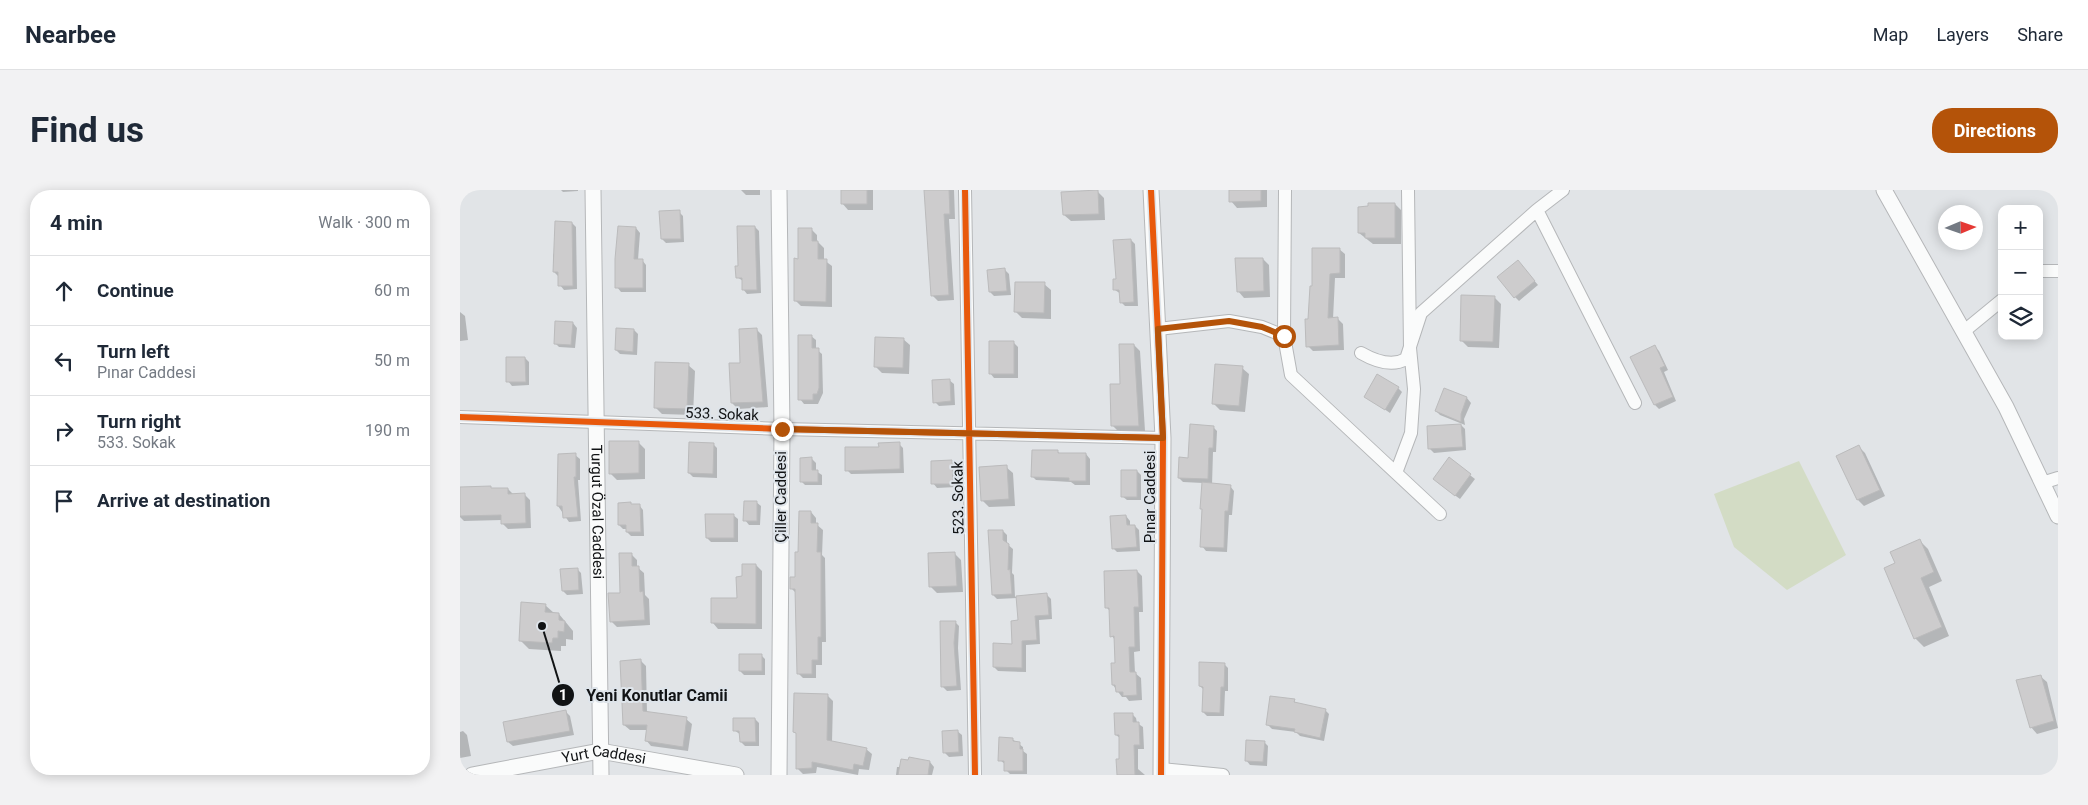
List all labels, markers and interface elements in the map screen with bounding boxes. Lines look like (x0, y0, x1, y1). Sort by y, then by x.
text: Nearbee (25, 21, 116, 49)
text: Map (1873, 24, 1908, 45)
text: Layers (1936, 24, 1989, 45)
text: Share (2017, 24, 2063, 45)
button: Directions (1932, 108, 2058, 153)
text: Find us (30, 110, 144, 151)
north arrow (1938, 205, 1983, 250)
map controls (1998, 205, 2043, 340)
button: + (1998, 205, 2043, 250)
text: 4 min (50, 211, 103, 235)
text: Walk · 300 m (318, 213, 410, 232)
button: − (1998, 250, 2043, 295)
icon: ahead (50, 277, 78, 305)
text: Continue (97, 279, 174, 302)
text: 60 m (374, 281, 410, 300)
button: layers (1998, 295, 2043, 340)
route start (1273, 325, 1296, 348)
text: Turn left (97, 340, 170, 363)
icon: left (50, 347, 78, 375)
text: 50 m (374, 351, 410, 370)
text: Pınar Caddesi (97, 363, 196, 382)
street label: 533. Sokak (685, 404, 760, 424)
text: Turn right (97, 410, 181, 433)
icon: right (50, 417, 78, 445)
route end (771, 418, 794, 441)
text: 190 m (365, 421, 410, 440)
text: 533. Sokak (97, 433, 176, 452)
street label: Turgut Özal Caddesi (587, 445, 607, 579)
street label: Çiller Caddesi (772, 451, 790, 543)
street label: Pınar Caddesi (1141, 451, 1159, 543)
street label: 523. Sokak (948, 461, 968, 535)
icon: arrive (50, 487, 78, 515)
text: Arrive at destination (97, 489, 270, 512)
callout: Yeni Konutlar Camii (551, 680, 737, 711)
text: 1 (559, 686, 567, 704)
text: Yeni Konutlar Camii (586, 686, 728, 705)
street label: Yurt Caddesi (560, 742, 647, 768)

